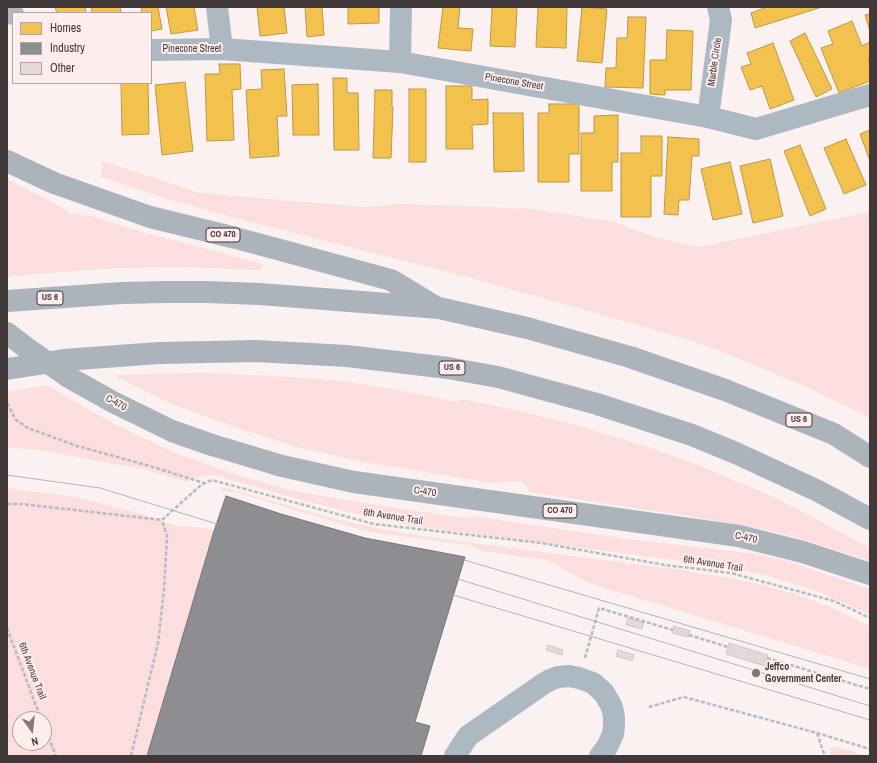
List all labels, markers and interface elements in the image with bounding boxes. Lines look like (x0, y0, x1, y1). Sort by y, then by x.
legend (12, 12, 152, 84)
text: Homes (50, 20, 81, 36)
street label: Marble Circle (706, 37, 724, 87)
text: Industry (50, 40, 85, 56)
street label: Pinecone Street (163, 43, 221, 55)
text: Other (50, 60, 75, 76)
street label: Pinecone Street (484, 71, 544, 93)
road number: CO 470 (206, 228, 240, 242)
road number: US 6 (37, 291, 63, 305)
road number: US 6 (439, 361, 465, 375)
street label: C-470 (103, 392, 129, 414)
road number: US 6 (786, 413, 812, 427)
street label: C-470 (413, 485, 437, 499)
road number: CO 470 (543, 504, 577, 518)
street label: 6th Avenue Trail (363, 506, 423, 528)
street label: C-470 (734, 530, 758, 546)
street label: 6th Avenue Trail (683, 553, 743, 575)
street label: 6th Avenue Trail (16, 641, 48, 701)
place label: Jeffco Government Center (765, 661, 842, 684)
marker: Jeffco Government Center (750, 667, 762, 679)
north arrow (12, 711, 52, 751)
text: N (30, 734, 40, 749)

